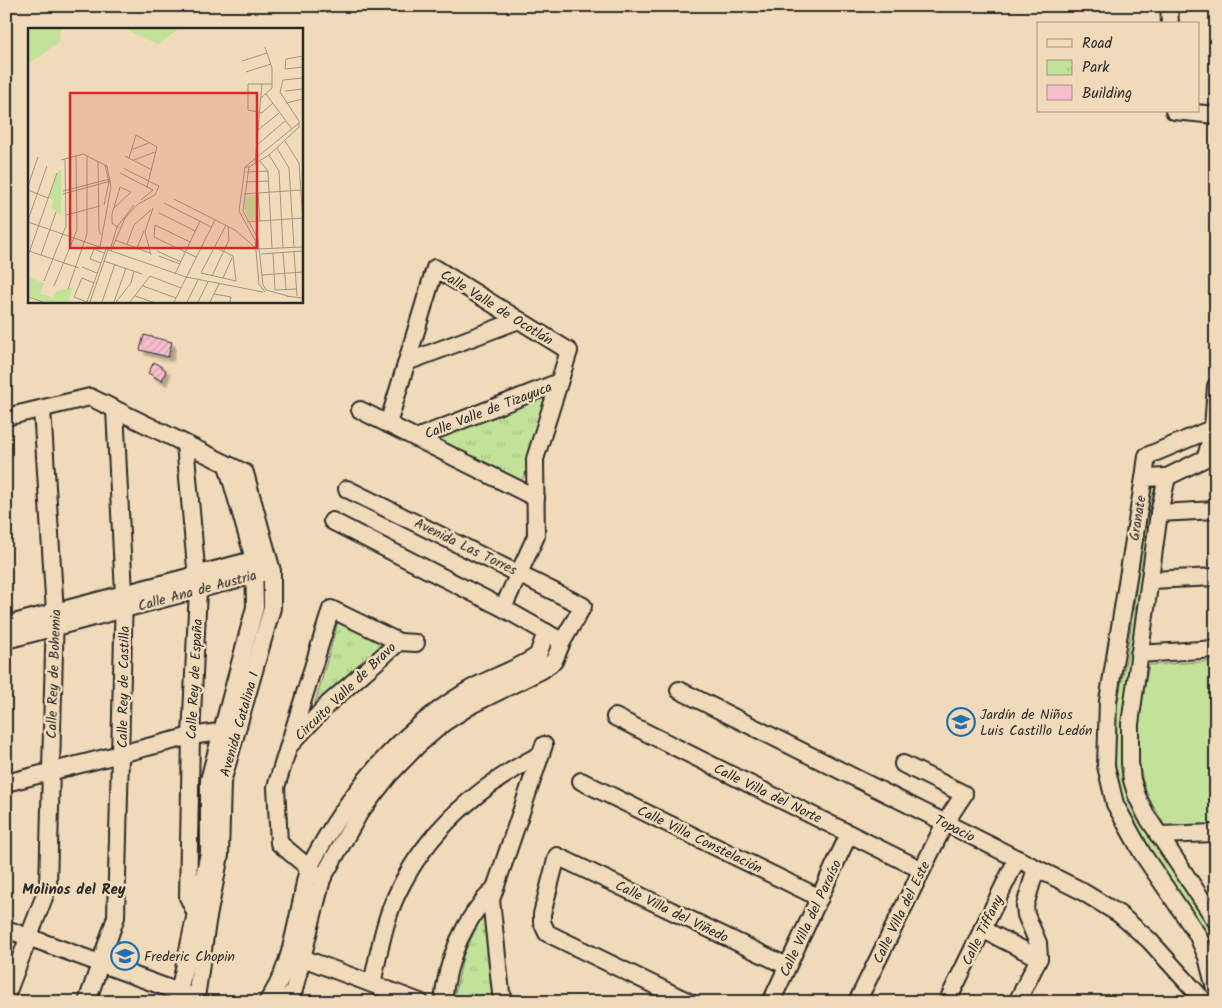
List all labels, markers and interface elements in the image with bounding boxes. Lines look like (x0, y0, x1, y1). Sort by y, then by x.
legend (1037, 22, 1200, 112)
inset map (28, 28, 302, 302)
text: Road (1082, 32, 1113, 56)
text: Park (1082, 56, 1110, 80)
text: Building (1082, 82, 1132, 106)
street label: Calle Valle de Ocotlán (436, 264, 557, 351)
street label: Calle Valle de Tizayuca (421, 376, 555, 445)
street label: Granate (1124, 493, 1153, 542)
street label: Avenida Las Torres (410, 512, 521, 581)
street label: Calle Ana de Austria (136, 565, 259, 617)
street label: Calle Rey de Bohemia (41, 609, 67, 739)
street label: Calle Rey de España (181, 618, 209, 740)
street label: Calle Rey de Castilla (112, 626, 136, 748)
street label: Circuito Valle de Bravo (290, 637, 402, 746)
street label: Avenida Catalina I (214, 669, 265, 779)
place label: Jardín de Niños Luis Castillo Ledón (980, 704, 1093, 742)
school or university icon: Jardín de Niños Luis Castillo Ledón (946, 707, 976, 737)
street label: Calle Villa del Norte (710, 758, 826, 830)
street label: Calle Villa Constelación (633, 800, 766, 880)
street label: Topacio (930, 809, 979, 848)
street label: Calle Villa del Paraíso (774, 856, 848, 981)
street label: Calle Villa del Este (868, 857, 937, 967)
street label: Calle Villa del Viñedo (611, 875, 732, 949)
district label: Molinos del Rey (22, 878, 126, 902)
street label: Calle Tiffany (956, 891, 1010, 969)
school or university icon: Frederic Chopin (110, 941, 140, 971)
place label: Frederic Chopin (144, 946, 235, 968)

